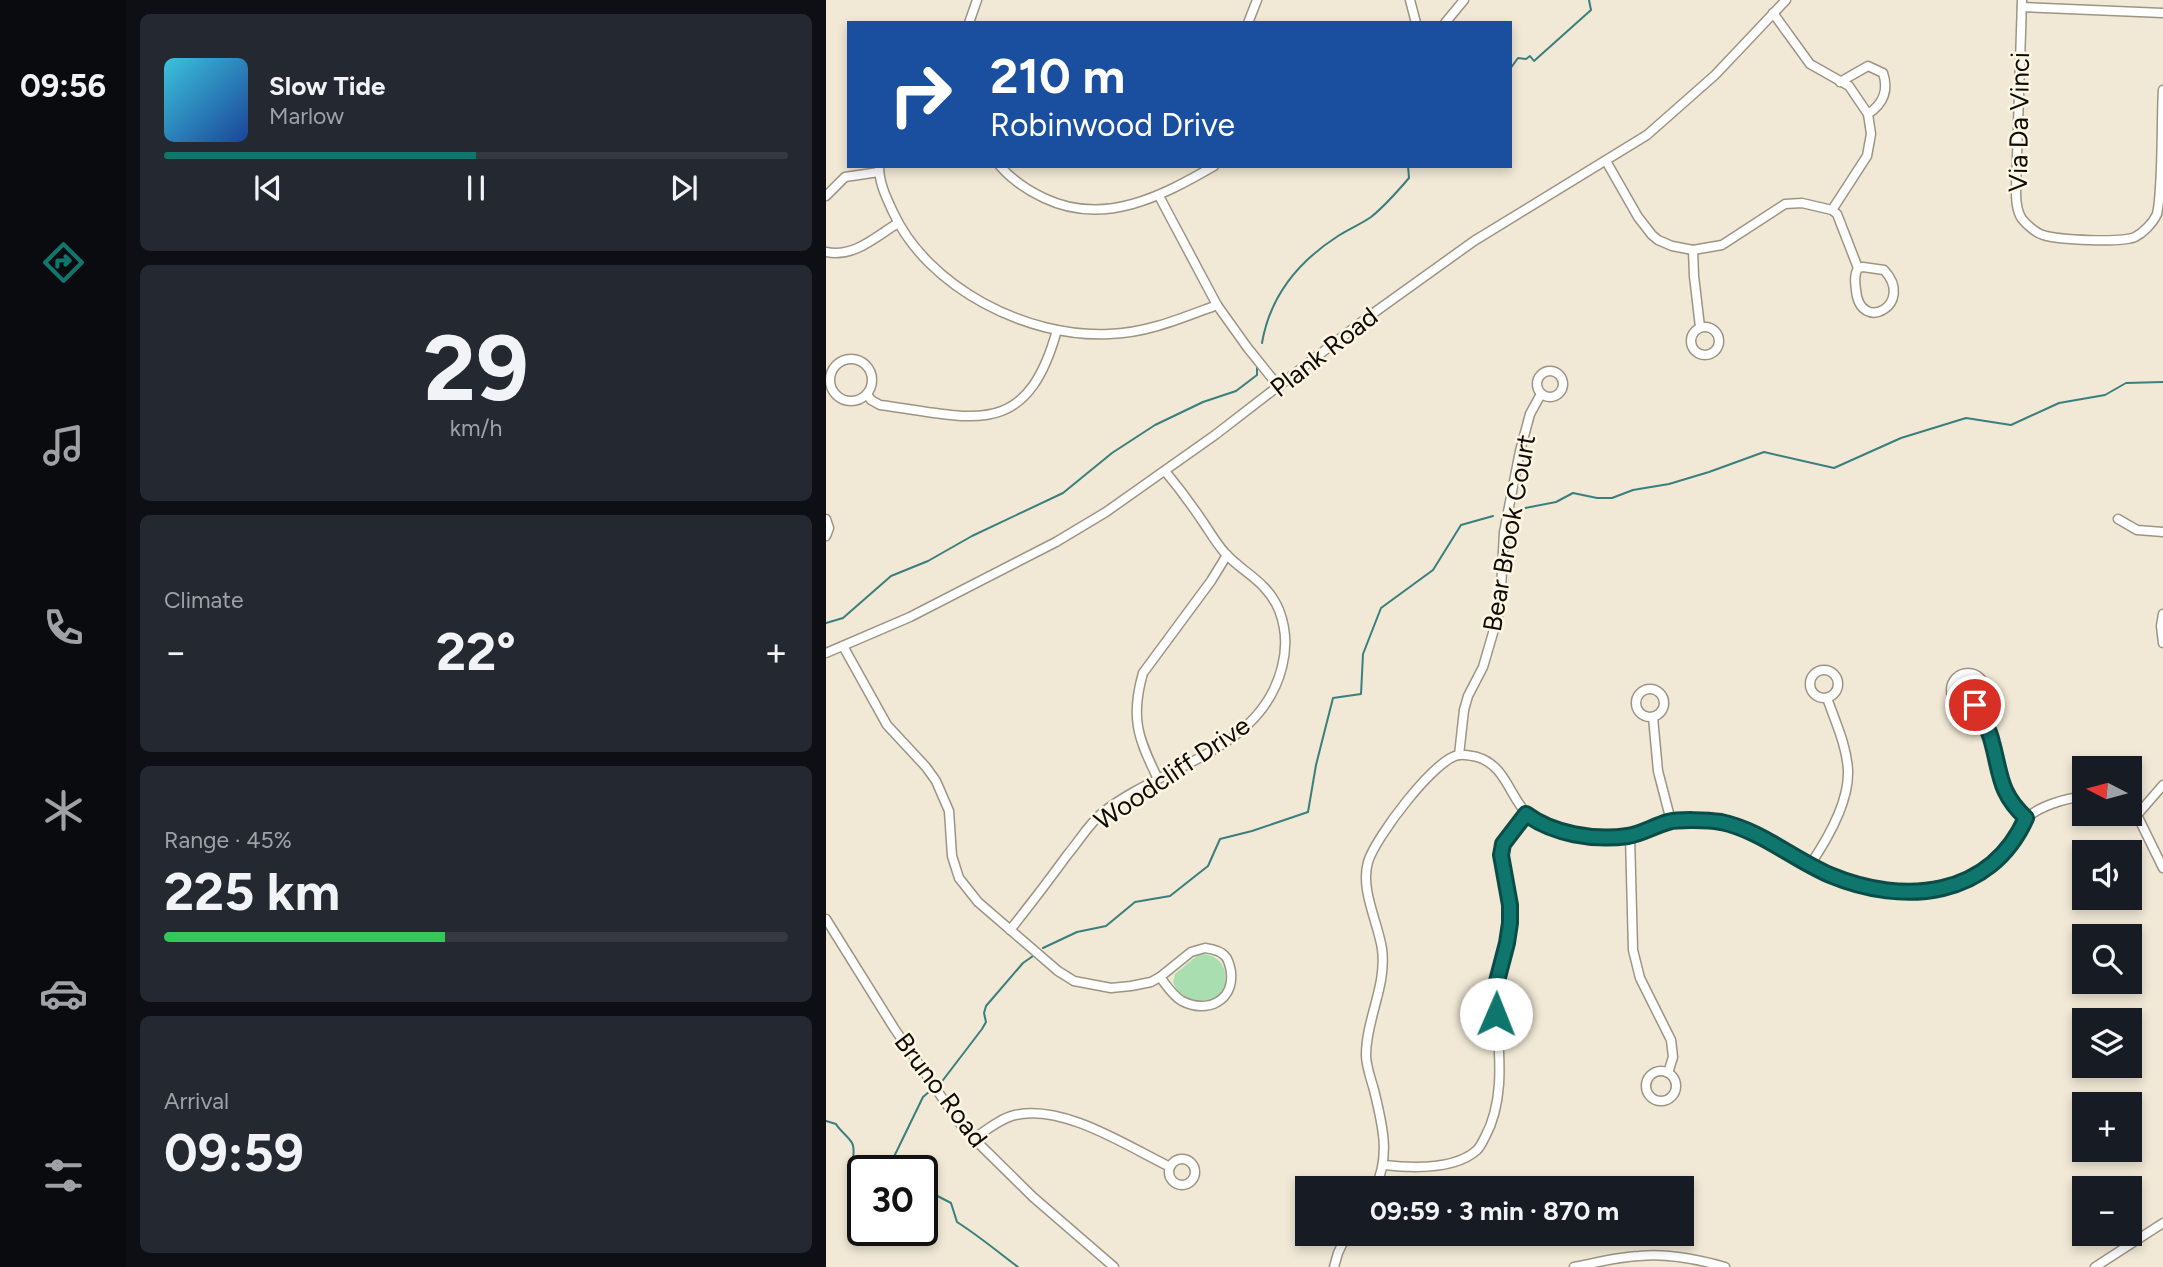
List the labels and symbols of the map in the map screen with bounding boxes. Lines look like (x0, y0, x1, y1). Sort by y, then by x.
street label: Via Da Vinci (2002, 52, 2036, 192)
street label: Plank Road (1264, 300, 1384, 404)
street label: Bear Brook Court (1476, 432, 1542, 634)
pin (1945, 675, 2005, 735)
street label: Woodcliff Drive (1088, 709, 1256, 837)
north arrow (2072, 756, 2142, 826)
position arrow (1459, 977, 1533, 1051)
street label: Bruno Road (888, 1026, 994, 1154)
speed limit sign: 30 (847, 1155, 938, 1246)

